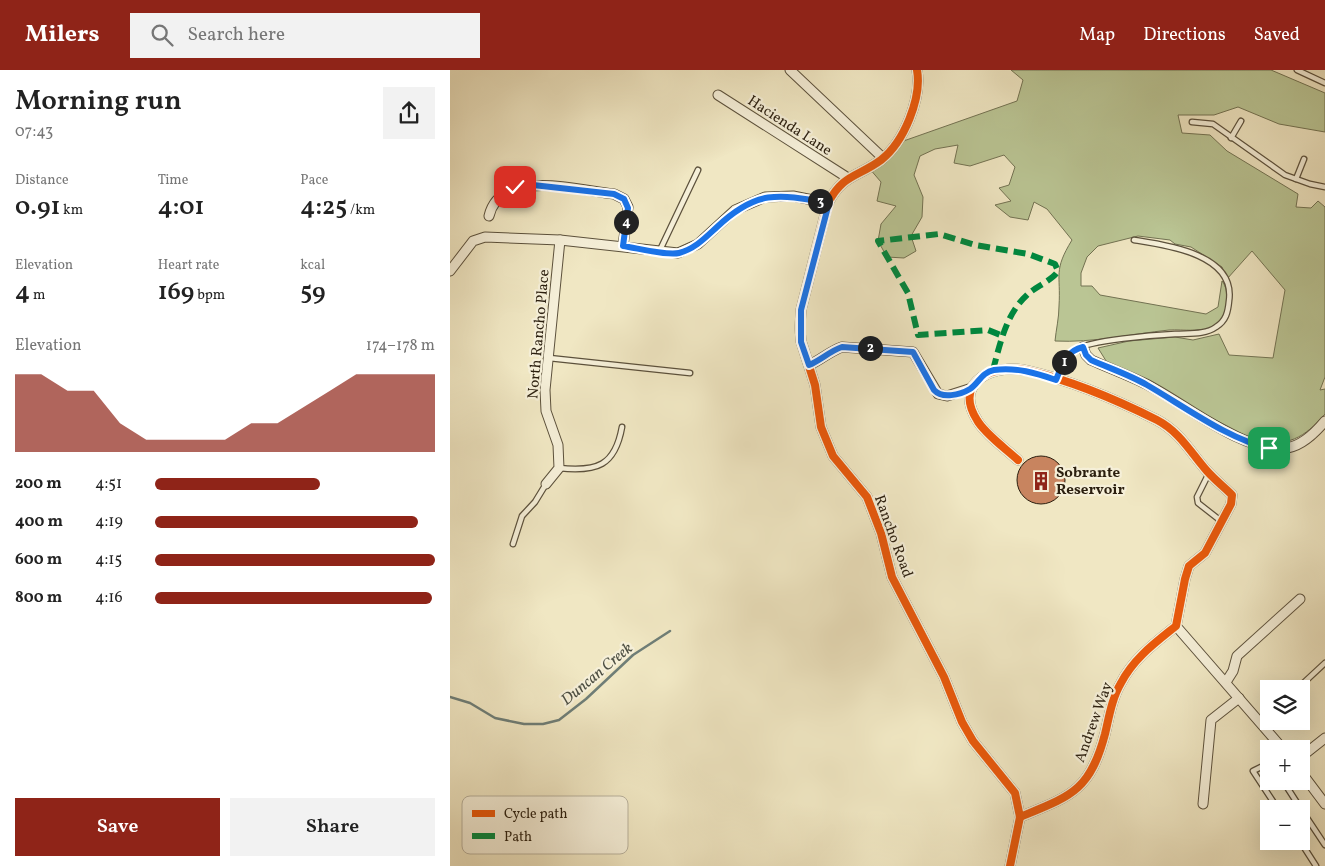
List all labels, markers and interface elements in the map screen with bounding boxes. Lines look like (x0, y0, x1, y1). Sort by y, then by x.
search box (130, 13, 480, 58)
text: Milers (25, 18, 100, 52)
icon: search (148, 21, 176, 49)
text: Search here (188, 22, 285, 48)
text: Map (1079, 23, 1115, 48)
text: Directions (1143, 23, 1226, 48)
text: Saved (1254, 23, 1300, 48)
text: Morning run (15, 82, 182, 121)
button: share (383, 87, 435, 139)
street label: Hacienda Lane (743, 91, 836, 161)
text: 07:43 (15, 121, 53, 143)
pin (494, 166, 536, 208)
text: Distance (15, 171, 69, 190)
text: Time (158, 171, 188, 190)
text: Pace (300, 171, 328, 190)
icon: check (501, 173, 529, 201)
pin: 3 (808, 188, 832, 214)
text: 0.91 (15, 190, 60, 225)
text: 4:01 (158, 190, 205, 225)
text: 4:25 (300, 190, 347, 225)
text: 3 (817, 192, 824, 211)
text: km (60, 201, 83, 220)
text: /km (347, 201, 375, 220)
pin: 4 (614, 210, 638, 234)
text: 4 (622, 213, 631, 232)
text: Elevation (15, 256, 73, 275)
text: Heart rate (158, 256, 219, 275)
text: kcal (300, 256, 325, 275)
street label: North Rancho Place (523, 268, 556, 400)
text: 4 (15, 275, 30, 310)
text: 169 (158, 275, 194, 310)
text: 59 (300, 275, 326, 310)
text: m (30, 286, 45, 305)
text: bpm (194, 286, 225, 305)
text: Elevation (15, 335, 82, 357)
text: 174–178 m (366, 335, 435, 357)
pin: 2 (858, 336, 882, 360)
text: 2 (867, 339, 874, 358)
pin: 1 (1052, 350, 1076, 374)
text: 1 (1062, 353, 1067, 372)
pin (1248, 427, 1290, 469)
icon: arrive (1255, 434, 1283, 462)
place label: Sobrante Reservoir (1056, 463, 1125, 501)
building icon: Sobrante Reservoir (1030, 470, 1052, 492)
text: 200 m (15, 473, 62, 495)
text: 4:51 (95, 473, 122, 495)
street label: Rancho Road (868, 492, 917, 581)
text: 400 m (15, 511, 63, 533)
text: 4:19 (95, 511, 123, 533)
text: 600 m (15, 549, 62, 571)
text: 4:15 (95, 549, 122, 571)
text: 800 m (15, 587, 62, 609)
text: 4:16 (95, 587, 123, 609)
water label: Duncan Creek (557, 638, 638, 711)
street label: Andrew Way (1070, 679, 1119, 766)
map controls (1260, 680, 1310, 850)
button: layers (1260, 680, 1310, 730)
button: + (1260, 740, 1310, 790)
legend (462, 796, 628, 854)
button: Save (15, 798, 220, 856)
button: Share (230, 798, 435, 856)
button: − (1260, 800, 1310, 850)
text: Cycle path (504, 805, 568, 824)
text: Path (504, 828, 532, 847)

